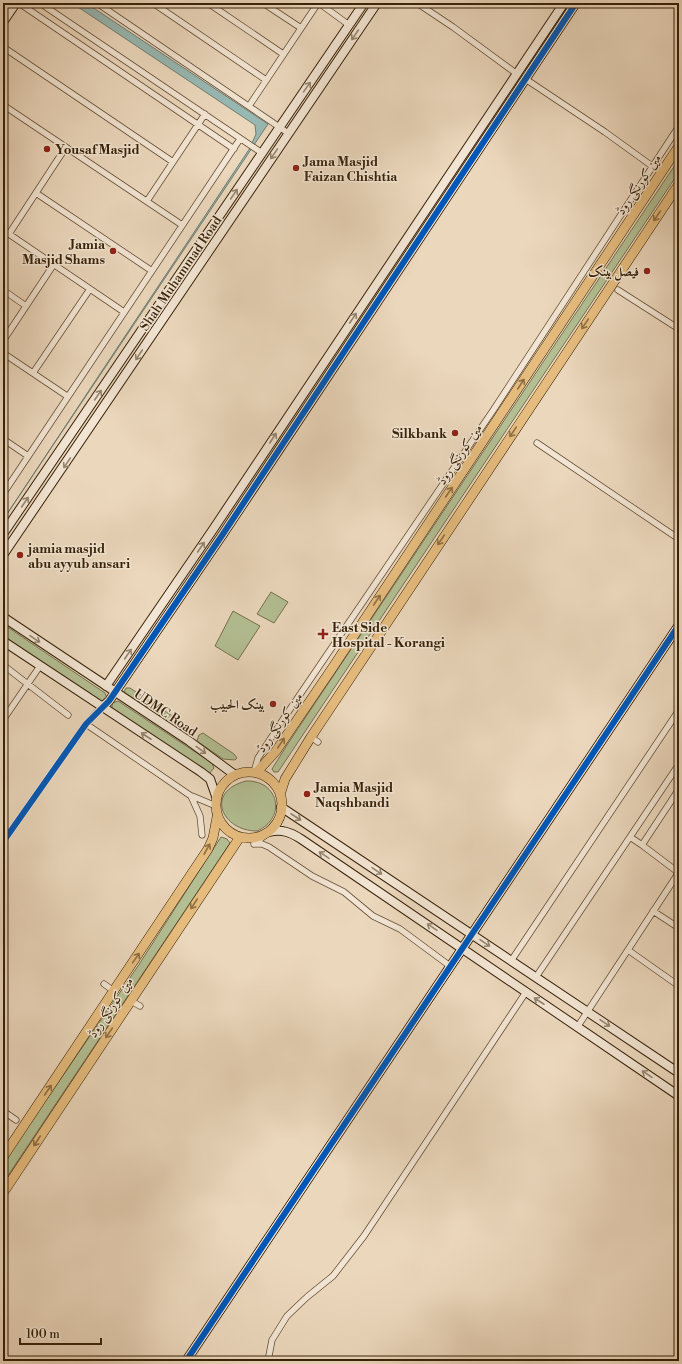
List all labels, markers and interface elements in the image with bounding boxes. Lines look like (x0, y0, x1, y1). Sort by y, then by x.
one-way arrow (351, 29, 359, 40)
one-way arrow (303, 81, 311, 92)
place label: Yousaf Masjid (55, 142, 140, 158)
marker: Yousaf Masjid (42, 144, 52, 154)
one-way arrow (270, 149, 278, 160)
street label: مین کورنگی روڈ (613, 151, 666, 218)
place label: Jama Masjid Faizan Chishtia (302, 154, 398, 185)
marker: Jama Masjid Faizan Chishtia (291, 163, 301, 173)
one-way arrow (230, 189, 238, 200)
one-way arrow (653, 210, 661, 221)
street label: Shah Muhammad Road (136, 213, 226, 334)
place label: Jamia Masjid Shams (22, 237, 106, 268)
marker: Jamia Masjid Shams (108, 246, 118, 256)
place label: فیصل بینک (588, 264, 639, 281)
marker: فیصل بینک (642, 266, 652, 276)
one-way arrow (349, 313, 357, 324)
one-way arrow (581, 318, 589, 329)
one-way arrow (135, 350, 143, 361)
one-way arrow (517, 379, 525, 390)
one-way arrow (94, 389, 102, 400)
street label: مین کورنگی روڈ (434, 421, 487, 488)
place label: Silkbank (392, 426, 448, 442)
one-way arrow (509, 426, 517, 437)
marker: Silkbank (450, 428, 460, 438)
one-way arrow (269, 433, 277, 444)
one-way arrow (62, 457, 70, 469)
one-way arrow (445, 487, 453, 498)
one-way arrow (21, 497, 29, 508)
one-way arrow (437, 535, 445, 546)
place label: jamia masjid abu ayyub ansari (26, 541, 130, 572)
one-way arrow (197, 541, 205, 552)
marker: jamia masjid abu ayyub ansari (15, 550, 25, 560)
one-way arrow (373, 595, 381, 606)
place label: East Side Hospital - Korangi (332, 620, 445, 651)
marker: East Side Hospital - Korangi (317, 628, 329, 640)
one-way arrow (30, 634, 41, 643)
one-way arrow (124, 649, 132, 660)
street label: UDMC Road (131, 686, 201, 740)
street label: مین کورنگی روڈ (253, 689, 307, 756)
place label: بينک الحبيب (210, 697, 265, 713)
marker: بينک الحبيب (268, 699, 278, 709)
one-way arrow (141, 732, 152, 741)
one-way arrow (277, 738, 285, 749)
one-way arrow (196, 746, 207, 754)
place label: Jamia Masjid Naqshbandi (313, 780, 393, 811)
marker: Jamia Masjid Naqshbandi (302, 789, 312, 799)
one-way arrow (290, 813, 302, 821)
one-way arrow (204, 844, 212, 856)
one-way arrow (319, 851, 330, 859)
one-way arrow (371, 867, 382, 875)
one-way arrow (190, 898, 198, 909)
one-way arrow (427, 923, 438, 931)
one-way arrow (479, 939, 490, 947)
one-way arrow (132, 953, 140, 964)
street label: مین کورنگی روڈ (85, 974, 138, 1041)
one-way arrow (534, 996, 545, 1005)
one-way arrow (599, 1020, 611, 1028)
one-way arrow (105, 1027, 113, 1038)
one-way arrow (641, 1070, 652, 1078)
one-way arrow (44, 1085, 52, 1096)
one-way arrow (33, 1135, 41, 1146)
scale bar (20, 1320, 101, 1346)
text: 100 m (26, 1327, 60, 1342)

